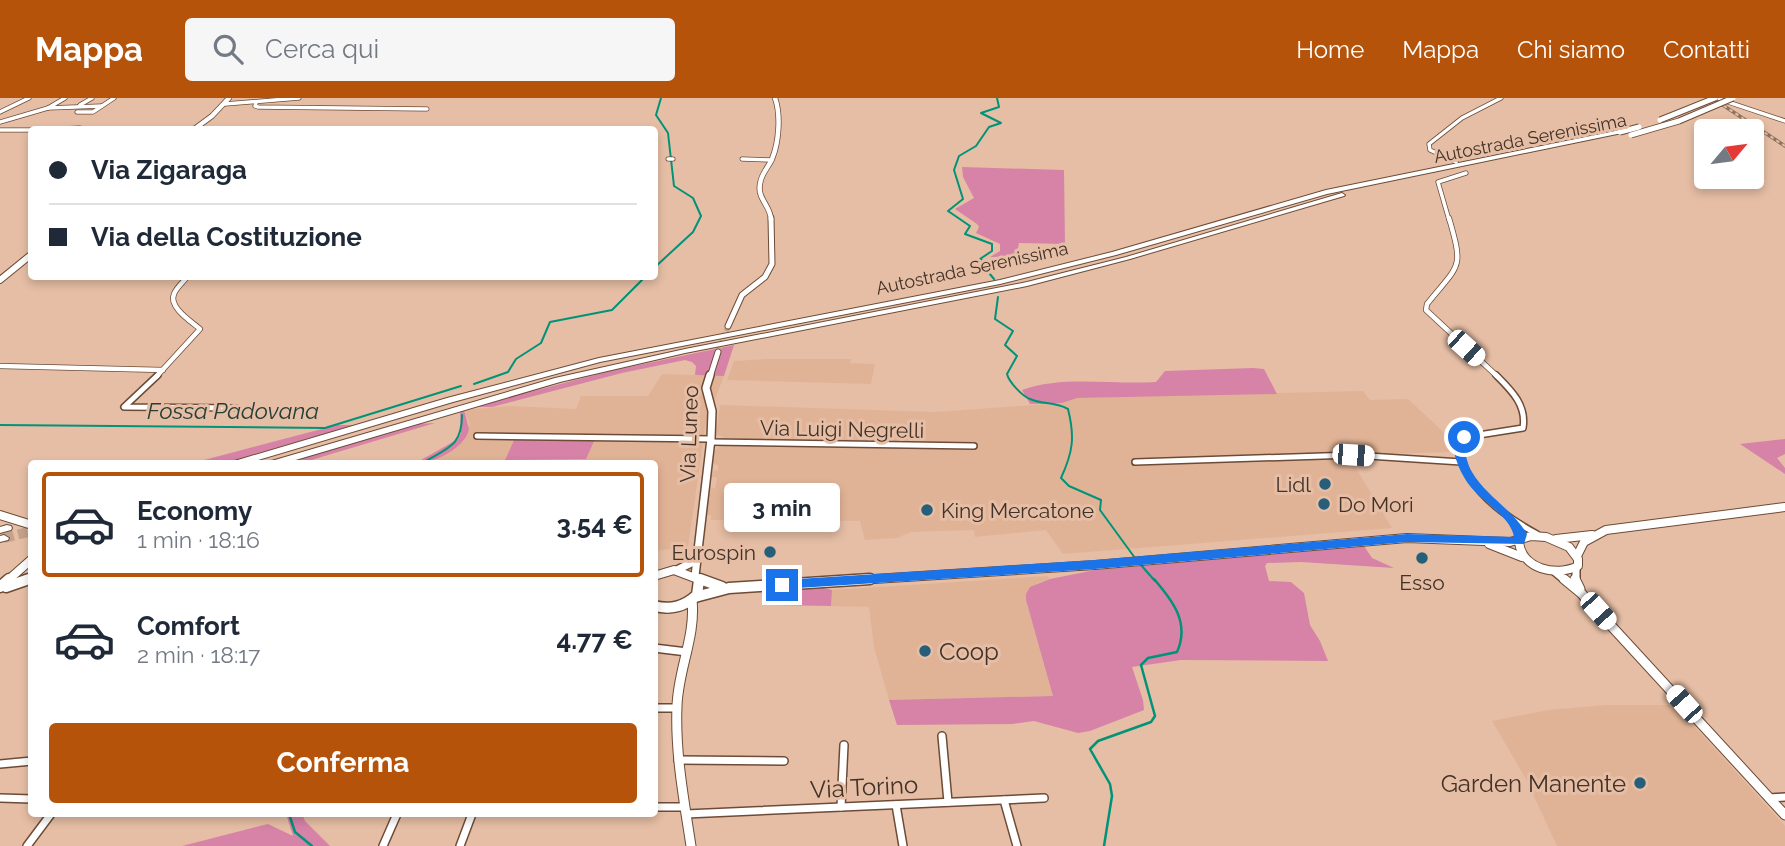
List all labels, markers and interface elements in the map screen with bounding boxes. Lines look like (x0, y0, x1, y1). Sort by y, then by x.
search box (185, 18, 675, 81)
text: Mappa (35, 30, 143, 69)
icon: search (209, 30, 247, 68)
text: Cerca qui (265, 34, 379, 64)
text: Home (1296, 35, 1364, 64)
text: Mappa (1402, 35, 1479, 64)
text: Chi siamo (1517, 35, 1625, 64)
text: Contatti (1663, 35, 1750, 64)
street label: Autostrada Serenissima (1432, 109, 1628, 167)
north arrow (1694, 119, 1764, 189)
map controls (1694, 119, 1764, 189)
text: Via Zigaraga (91, 155, 247, 185)
text: Via della Costituzione (91, 222, 362, 252)
street label: Autostrada Serenissima (874, 237, 1070, 299)
car (1444, 326, 1489, 370)
street label: Via Luneo (675, 385, 703, 483)
water label: Fossa Padovana (147, 397, 319, 424)
street label: Via Luigi Negrelli (760, 415, 924, 443)
route start (1448, 421, 1480, 453)
car (1332, 443, 1375, 467)
place label: Lidl (1275, 472, 1311, 497)
marker: Lidl (1317, 476, 1333, 492)
callout: 3 min (724, 484, 840, 532)
place label: Do Mori (1338, 492, 1414, 517)
icon: car (53, 493, 116, 556)
text: 3 min (752, 494, 812, 521)
text: Economy (137, 496, 252, 526)
marker: Do Mori (1316, 496, 1332, 512)
place label: King Mercatone (941, 498, 1094, 523)
marker: King Mercatone (919, 502, 935, 518)
text: 3.54 € (556, 510, 633, 540)
text: 1 min · 18:16 (137, 526, 260, 553)
place label: Eurospin (672, 540, 756, 565)
marker: Eurospin (762, 544, 778, 560)
marker: Esso (1414, 550, 1430, 566)
route end (766, 569, 798, 601)
place label: Esso (1399, 570, 1445, 595)
car (1577, 588, 1620, 634)
icon: car (53, 608, 116, 671)
text: Comfort (137, 611, 240, 641)
text: 4.77 € (556, 625, 633, 655)
place label: Coop (939, 637, 999, 666)
text: 2 min · 18:17 (137, 641, 260, 668)
marker: Coop (917, 643, 933, 659)
car (1663, 681, 1706, 727)
button: Conferma (49, 723, 637, 803)
place label: Garden Manente (1441, 769, 1626, 798)
street label: Via Torino (809, 770, 919, 804)
marker: Garden Manente (1632, 775, 1648, 791)

